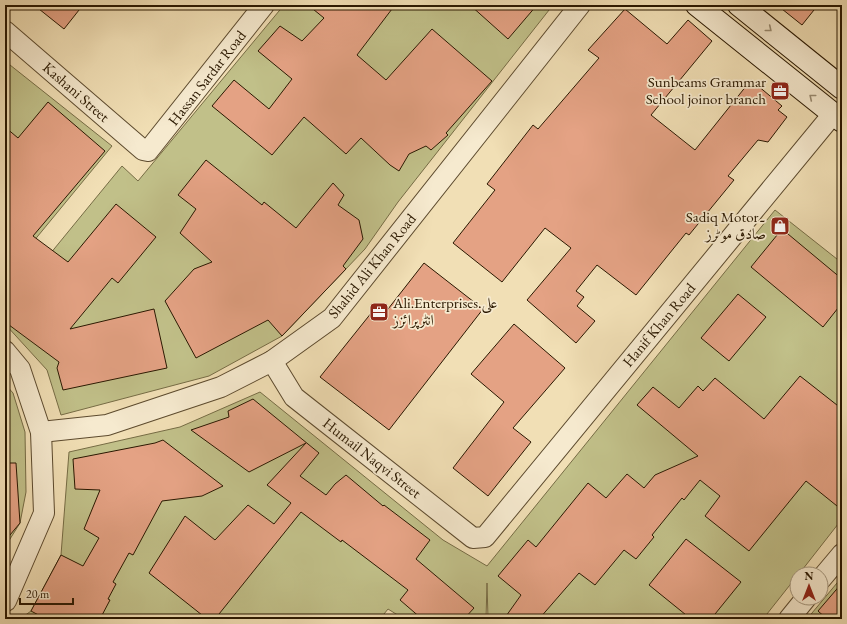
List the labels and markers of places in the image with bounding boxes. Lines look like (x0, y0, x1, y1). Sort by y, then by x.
place label: Sunbeams Grammar School joinor branch (646, 72, 766, 108)
office icon: Sunbeams Grammar School joinor branch (769, 80, 791, 102)
place label: Sadiq Motor۔ صادق موٹرز (686, 207, 766, 243)
shop icon: Sadiq Motor۔ صادق موٹرز (769, 215, 791, 237)
place label: Ali.Enterprises.علی انٹرپرائزز (391, 293, 497, 330)
office icon: Ali.Enterprises.علی انٹرپرائزز (368, 301, 390, 323)

